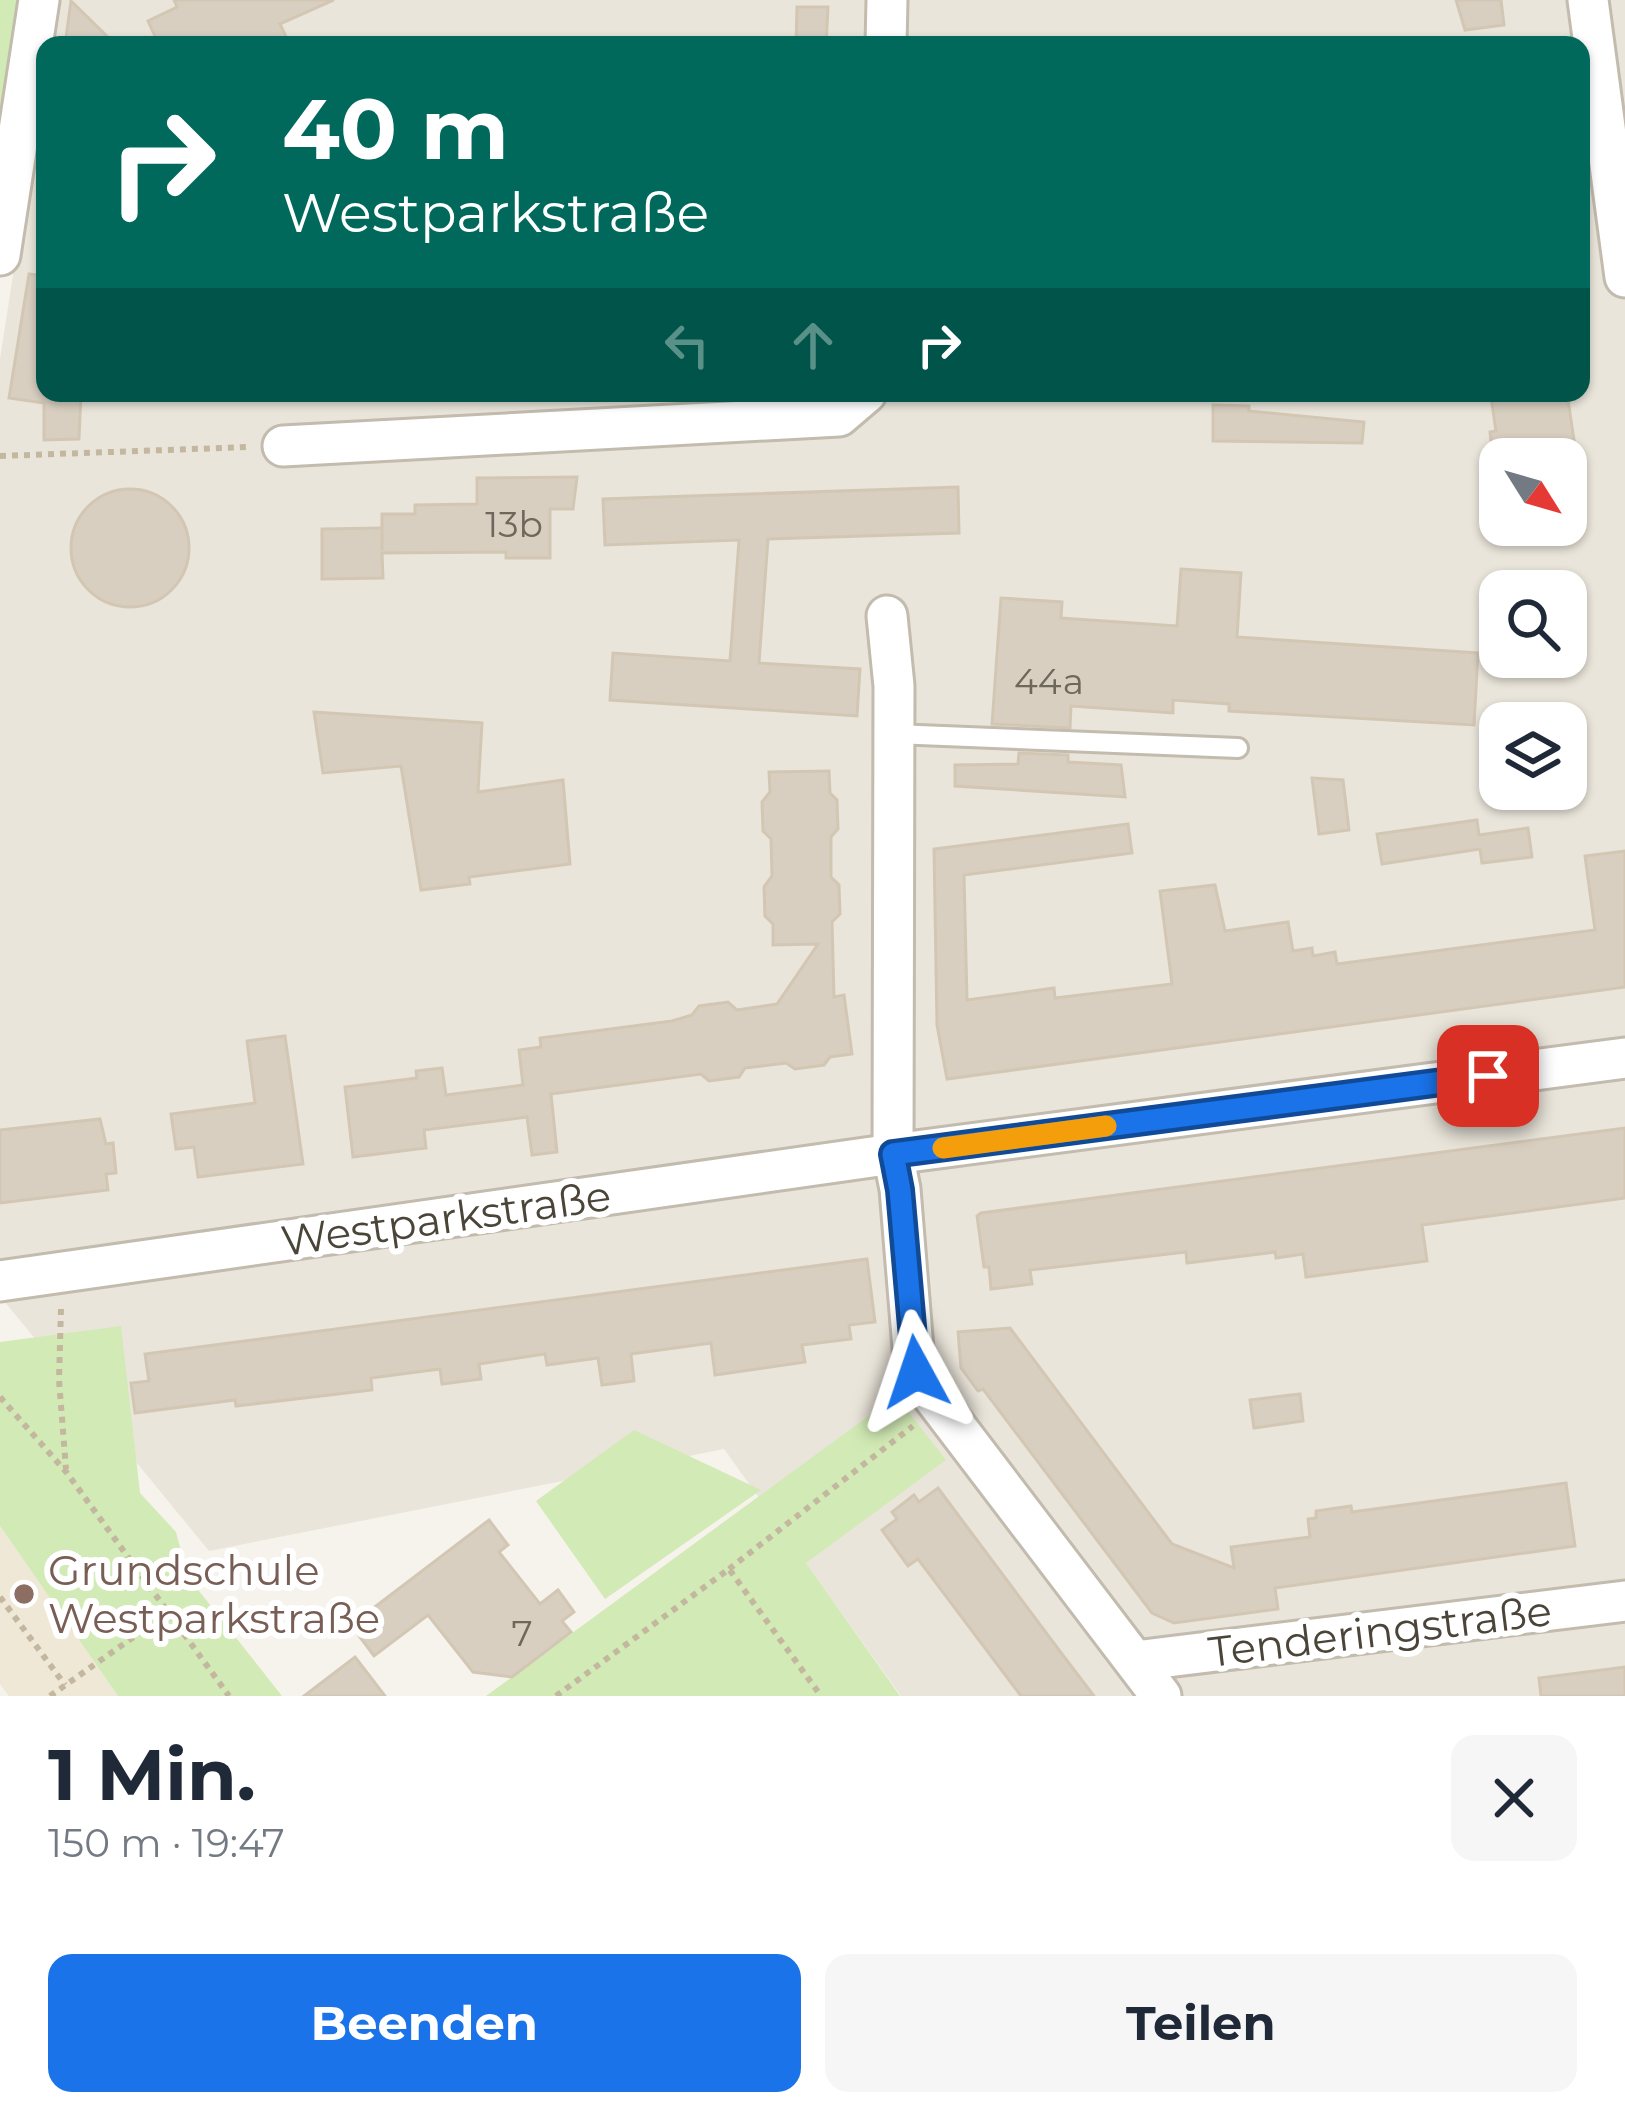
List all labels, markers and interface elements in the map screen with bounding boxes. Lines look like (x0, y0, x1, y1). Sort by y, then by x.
text: 40 m (282, 78, 509, 180)
icon: right (84, 84, 240, 240)
text: Westparkstraße (282, 180, 709, 246)
icon: left (654, 312, 720, 378)
icon: ahead (780, 312, 846, 378)
icon: right (906, 312, 972, 378)
north arrow (1479, 438, 1587, 546)
map controls (1479, 438, 1587, 810)
house number: 13b (485, 502, 543, 546)
button: search (1479, 570, 1587, 678)
house number: 44a (1014, 659, 1084, 703)
button: layers (1479, 702, 1587, 810)
pin (1437, 1025, 1539, 1127)
icon: arrive (1455, 1043, 1521, 1109)
street label: Westparkstraße (278, 1169, 614, 1267)
position arrow (853, 1309, 979, 1435)
place label: Grundschule Westparkstraße (48, 1544, 380, 1644)
marker: Grundschule Westparkstraße (11, 1581, 37, 1607)
street label: Tenderingstraße (1205, 1584, 1555, 1678)
house number: 7 (511, 1611, 533, 1655)
text: 1 Min. (48, 1730, 256, 1818)
button: close (1451, 1735, 1577, 1861)
text: 150 m · 19:47 (48, 1819, 285, 1867)
button: Beenden (48, 1954, 801, 2092)
button: Teilen (825, 1954, 1577, 2092)

